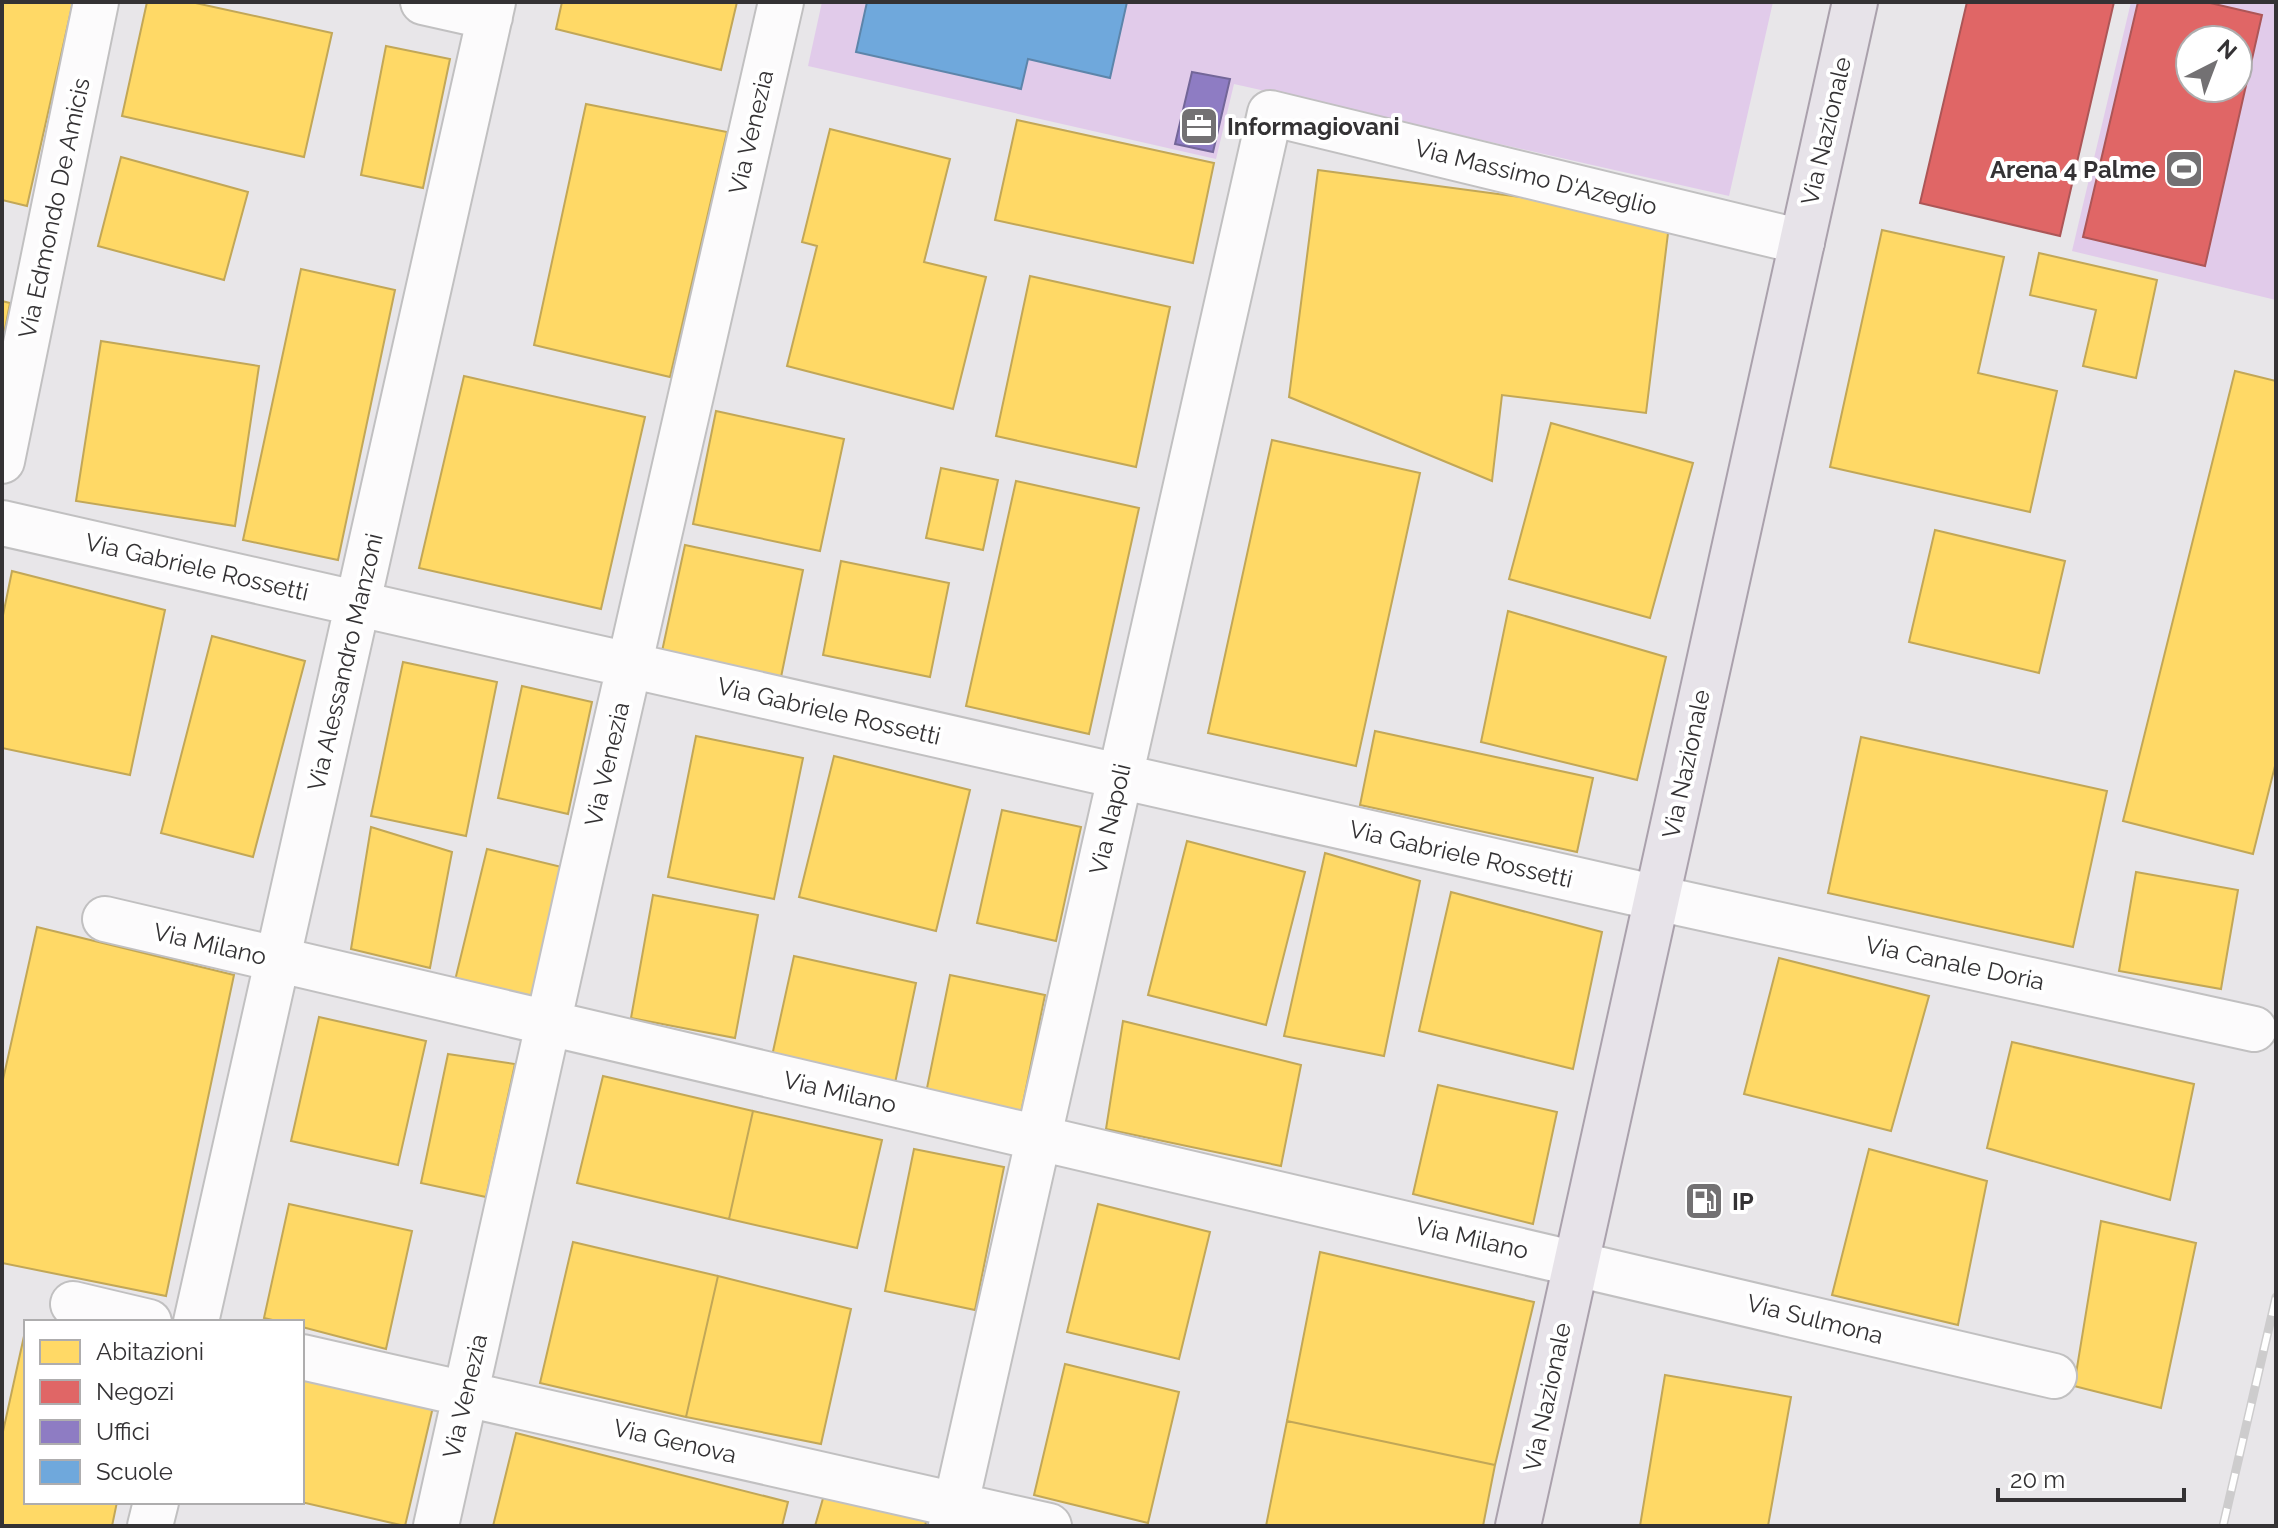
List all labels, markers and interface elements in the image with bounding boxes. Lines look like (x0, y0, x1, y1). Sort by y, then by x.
north arrow (2174, 24, 2254, 104)
text: N (2212, 34, 2242, 64)
street label: Via Nazionale (1795, 54, 1857, 208)
street label: Via Venezia (723, 67, 779, 197)
street label: Via Edmondo De Amicis (12, 75, 96, 341)
office icon: Informagiovani (1178, 105, 1220, 147)
place label: Informagiovani (1227, 112, 1400, 141)
street label: Via Massimo D'Azeglio (1412, 133, 1660, 221)
sports icon: Arena 4 Palme (2163, 148, 2205, 190)
place label: Arena 4 Palme (1990, 155, 2156, 184)
street label: Via Gabriele Rossetti (83, 527, 311, 607)
street label: Via Alessandro Manzoni (301, 530, 389, 794)
street label: Via Gabriele Rossetti (715, 671, 943, 751)
street label: Via Nazionale (1656, 687, 1716, 841)
street label: Via Venezia (579, 699, 635, 829)
street label: Via Napoli (1083, 761, 1137, 877)
street label: Via Gabriele Rossetti (1347, 814, 1575, 894)
street label: Via Milano (151, 917, 269, 971)
street label: Via Canale Doria (1863, 930, 2047, 996)
street label: Via Milano (781, 1065, 899, 1119)
fuel station icon: IP (1683, 1180, 1725, 1222)
place label: IP (1732, 1187, 1754, 1216)
street label: Via Milano (1413, 1211, 1531, 1265)
street label: Via Sulmona (1744, 1288, 1886, 1350)
legend (24, 1320, 304, 1504)
street label: Via Nazionale (1517, 1320, 1577, 1474)
street label: Via Venezia (437, 1331, 493, 1461)
text: Abitazioni (96, 1337, 204, 1366)
text: Negozi (96, 1377, 174, 1406)
street label: Via Genova (611, 1413, 739, 1469)
text: Uffici (96, 1417, 150, 1446)
scale bar (1998, 1452, 2184, 1502)
text: Scuole (96, 1457, 173, 1486)
text: 20 m (2010, 1465, 2065, 1494)

